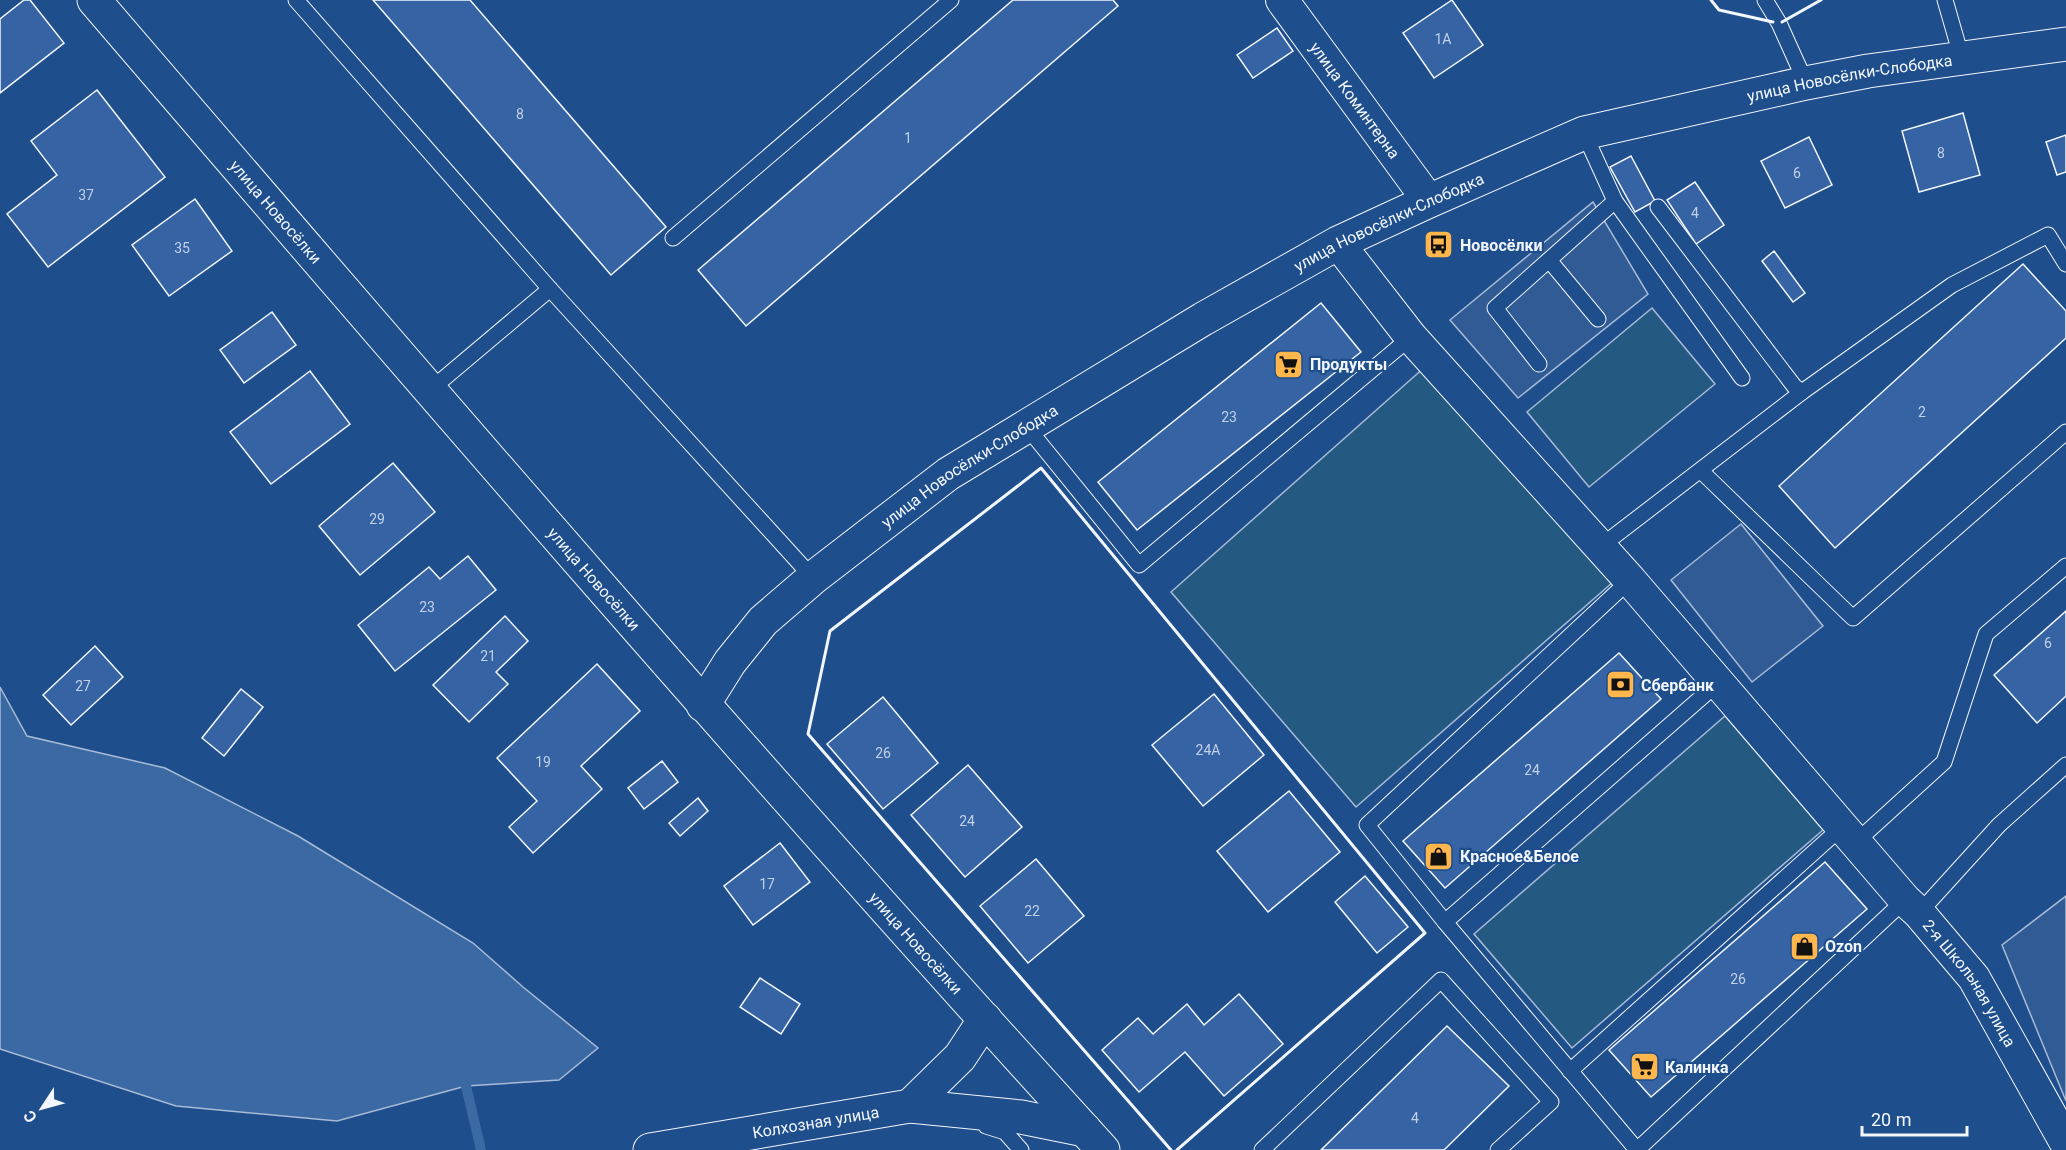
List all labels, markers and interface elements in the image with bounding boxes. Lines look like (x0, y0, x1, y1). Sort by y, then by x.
house number: 1А (1434, 31, 1452, 47)
street label: улица Коминтерна (1306, 38, 1404, 162)
street label: улица Новосёлки-Слободка (1745, 50, 1953, 106)
house number: 8 (516, 106, 524, 122)
house number: 1 (904, 130, 912, 146)
house number: 8 (1937, 145, 1945, 161)
street label: улица Новосёлки (226, 156, 326, 267)
house number: 6 (1793, 165, 1801, 181)
street label: улица Новосёлки-Слободка (1290, 169, 1487, 275)
house number: 37 (78, 187, 94, 203)
house number: 4 (1691, 205, 1699, 221)
bus stop icon: Новосёлки (1423, 229, 1455, 261)
place label: Новосёлки (1460, 236, 1543, 255)
house number: 35 (174, 240, 190, 256)
supermarket icon: Продукты (1273, 348, 1305, 380)
place label: Продукты (1310, 355, 1387, 374)
street label: улица Новосёлки-Слободка (877, 400, 1061, 532)
house number: 2 (1918, 404, 1926, 420)
house number: 23 (1221, 409, 1237, 425)
house number: 29 (369, 511, 385, 527)
street label: улица Новосёлки (544, 523, 644, 634)
house number: 23 (419, 599, 435, 615)
house number: 6 (2044, 635, 2052, 651)
house number: 21 (480, 648, 496, 664)
bank icon: Сбербанк (1604, 669, 1636, 701)
place label: Сбербанк (1641, 676, 1715, 695)
house number: 27 (75, 678, 91, 694)
house number: 24А (1196, 742, 1220, 758)
house number: 26 (875, 745, 891, 761)
house number: 19 (535, 754, 551, 770)
house number: 24 (1524, 762, 1540, 778)
house number: 24 (959, 813, 975, 829)
shop icon: Красное&Белое (1423, 840, 1455, 872)
place label: Красное&Белое (1460, 847, 1579, 866)
house number: 17 (759, 876, 775, 892)
street label: улица Новосёлки (865, 888, 967, 998)
house number: 22 (1024, 903, 1040, 919)
street label: 2-я Школьная улица (1919, 915, 2020, 1050)
shop icon: Ozon (1788, 930, 1820, 962)
place label: Ozon (1825, 937, 1862, 956)
house number: 26 (1730, 971, 1746, 987)
supermarket icon: Калинка (1628, 1051, 1660, 1083)
place label: Калинка (1665, 1058, 1729, 1077)
north arrow (12, 1078, 72, 1138)
scale bar (1862, 1099, 1967, 1137)
street label: Колхозная улица (751, 1102, 880, 1142)
text: С (20, 1107, 41, 1126)
text: 20 m (1871, 1109, 1911, 1130)
house number: 4 (1411, 1110, 1419, 1126)

